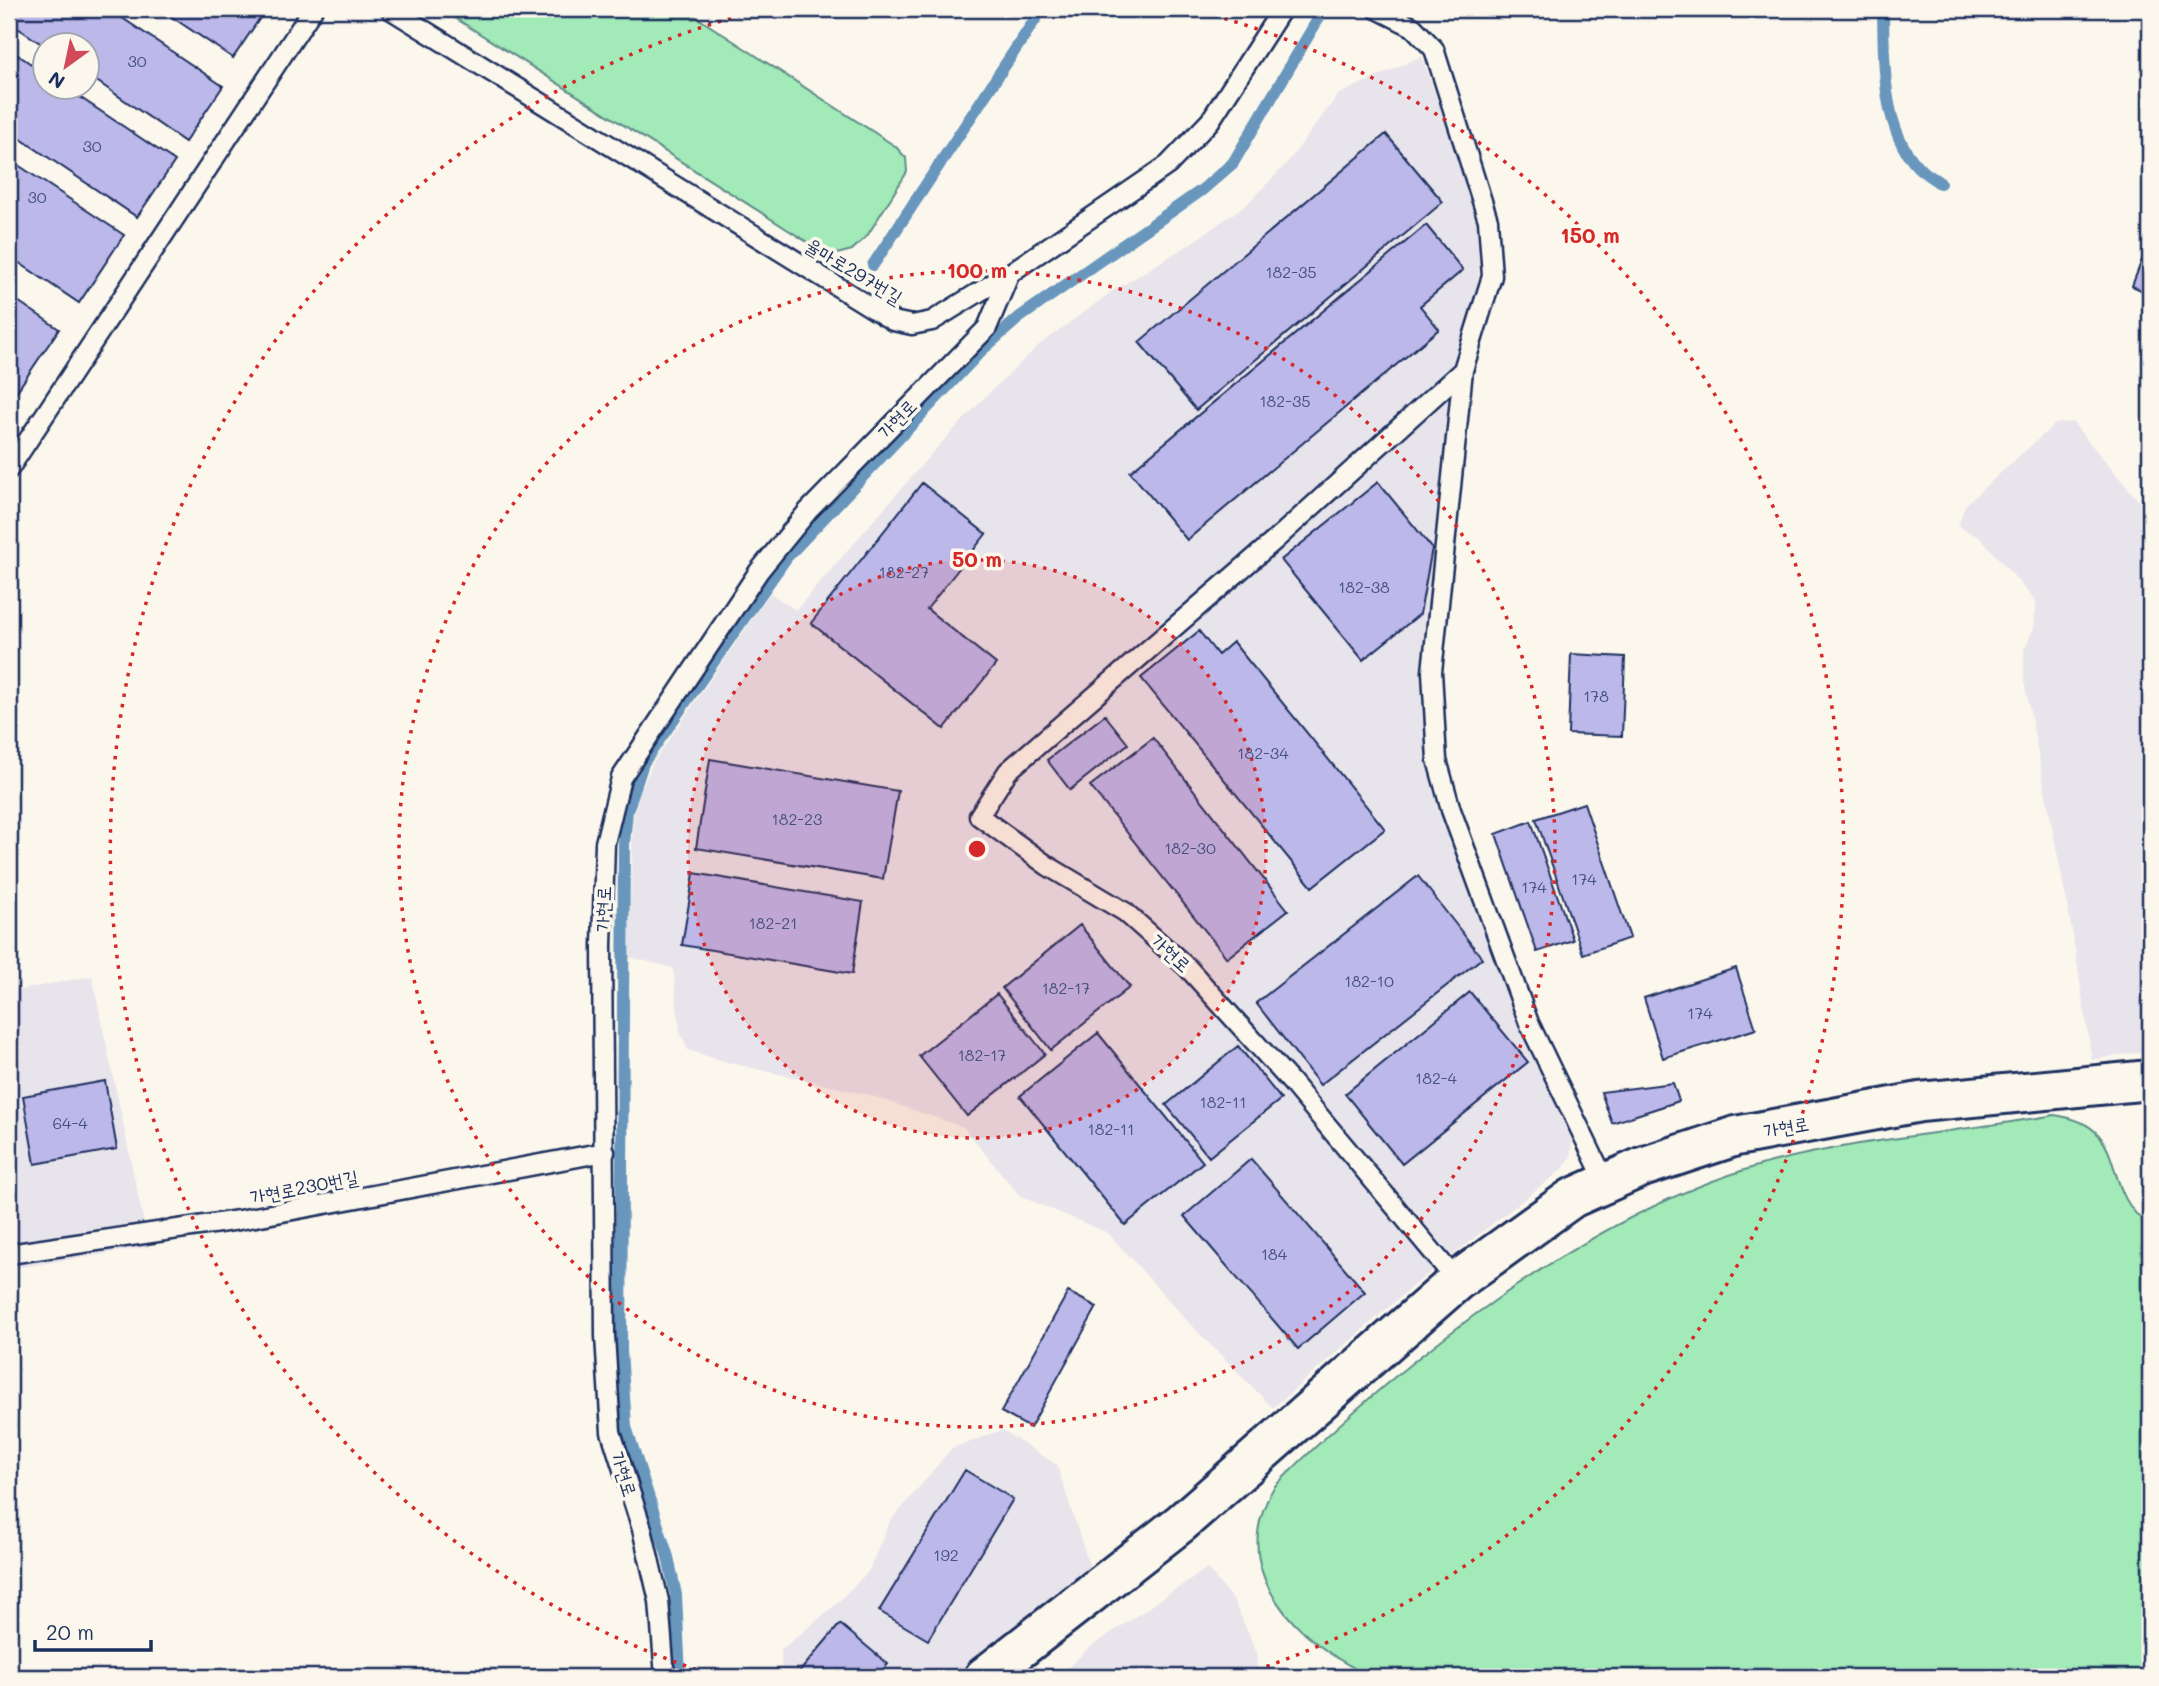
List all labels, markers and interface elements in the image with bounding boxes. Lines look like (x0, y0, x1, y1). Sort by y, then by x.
north arrow (32, 32, 102, 102)
house number: 30 (127, 50, 147, 71)
text: N (44, 66, 69, 95)
house number: 30 (82, 135, 102, 156)
house number: 30 (27, 186, 47, 207)
text: 150 m (1560, 221, 1620, 248)
street label: 율마로297번길 (801, 232, 907, 309)
text: 100 m (947, 256, 1007, 283)
house number: 182-35 (1265, 261, 1317, 282)
house number: 182-35 (1259, 390, 1311, 411)
street label: 가현로 (872, 393, 922, 444)
text: 50 m (952, 545, 1002, 572)
house number: 182-27 (879, 561, 929, 582)
house number: 182-38 (1338, 576, 1390, 597)
house number: 178 (1583, 685, 1609, 706)
house number: 182-34 (1237, 742, 1289, 763)
house number: 182-23 (772, 808, 822, 829)
centre of rings (965, 837, 989, 861)
house number: 182-30 (1164, 837, 1216, 858)
house number: 174 (1571, 868, 1597, 889)
house number: 174 (1521, 876, 1547, 897)
street label: 가현로 (589, 886, 616, 932)
house number: 182-21 (749, 912, 797, 933)
street label: 가현로 (1146, 928, 1197, 977)
house number: 182-10 (1344, 970, 1394, 991)
house number: 182-17 (1042, 977, 1090, 998)
house number: 174 (1687, 1002, 1713, 1023)
house number: 182-17 (958, 1044, 1006, 1065)
house number: 182-4 (1415, 1067, 1458, 1088)
house number: 182-11 (1200, 1091, 1246, 1112)
street label: 가현로 (1761, 1110, 1811, 1143)
house number: 64-4 (52, 1112, 88, 1133)
house number: 182-11 (1088, 1118, 1134, 1139)
street label: 가현로230번길 (248, 1164, 360, 1209)
house number: 184 (1261, 1243, 1288, 1264)
street label: 가현로 (605, 1448, 643, 1500)
house number: 192 (933, 1544, 959, 1565)
scale bar (35, 1609, 150, 1653)
text: 20 m (46, 1618, 94, 1645)

